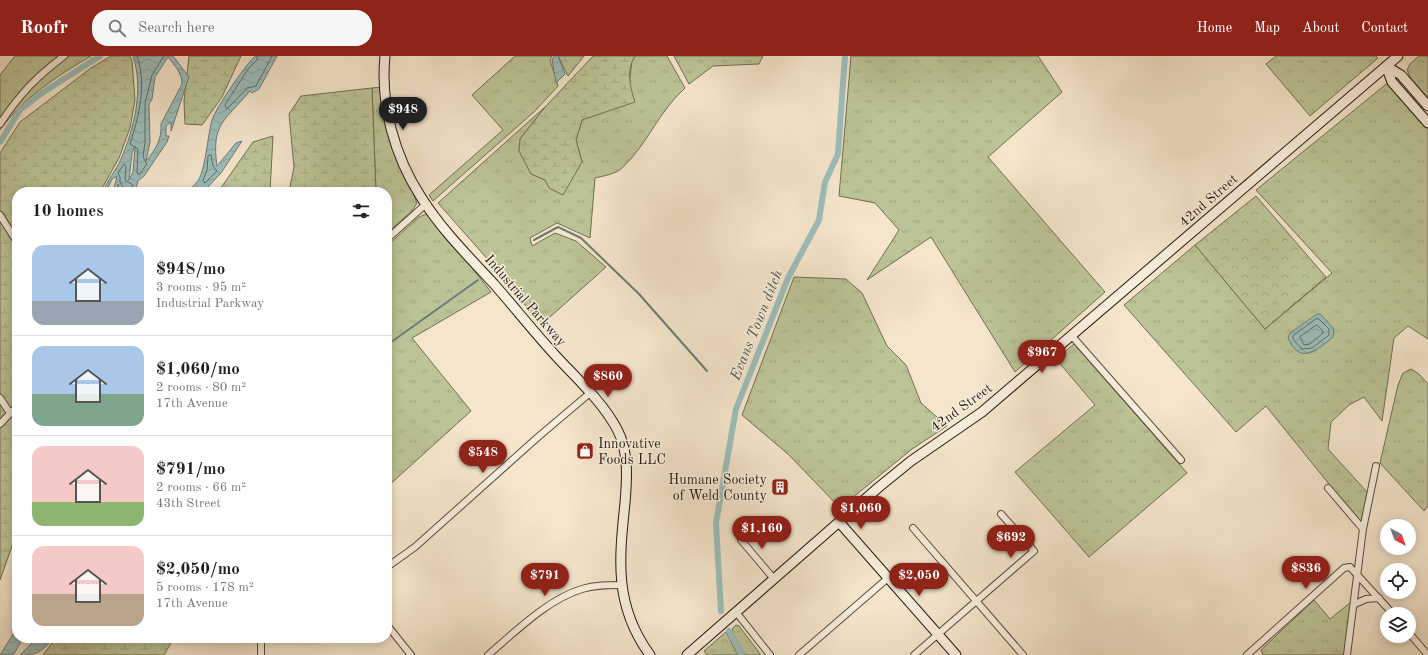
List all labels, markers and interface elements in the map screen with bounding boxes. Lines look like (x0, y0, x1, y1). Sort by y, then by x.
search box (92, 10, 372, 46)
icon: search (106, 17, 128, 39)
text: Roofr (20, 19, 68, 38)
text: Search here (138, 21, 215, 36)
text: Home (1197, 21, 1232, 35)
text: Map (1254, 21, 1280, 35)
text: About (1302, 21, 1339, 35)
text: Contact (1361, 21, 1408, 35)
pin: $948 (379, 97, 427, 131)
text: $948 (388, 103, 418, 116)
street label: 42nd Street (1177, 172, 1241, 230)
icon: filters (350, 200, 372, 222)
text: 10 homes (32, 203, 104, 220)
street label: Industrial Parkway (482, 252, 569, 350)
icon: home (64, 261, 112, 309)
text: $948/mo (156, 261, 225, 278)
water label: Evans Town ditch (728, 268, 786, 384)
text: 3 rooms · 95 m² (156, 281, 246, 294)
text: Industrial Parkway (156, 297, 264, 310)
pin: $967 (1018, 340, 1066, 374)
text: $967 (1027, 346, 1057, 359)
text: $1,060/mo (156, 361, 240, 378)
icon: home (64, 362, 112, 410)
pin: $860 (584, 364, 632, 398)
text: $860 (593, 370, 623, 383)
text: 2 rooms · 80 m² (156, 381, 246, 394)
street label: 42nd Street (928, 381, 995, 435)
text: 17th Avenue (156, 397, 228, 410)
place label: Innovative Foods LLC (598, 437, 666, 467)
pin: $548 (459, 440, 507, 474)
shop icon: Innovative Foods LLC (575, 441, 595, 461)
text: $548 (468, 446, 498, 459)
text: $791/mo (156, 461, 225, 478)
icon: home (64, 462, 112, 510)
place label: Humane Society of Weld County (668, 473, 768, 503)
building icon: Humane Society of Weld County (770, 477, 790, 497)
text: 2 rooms · 66 m² (156, 481, 246, 494)
pin: $1,060 (828, 496, 894, 530)
text: 43th Street (156, 497, 221, 510)
text: $1,060 (840, 502, 882, 515)
pin: $1,160 (729, 516, 795, 550)
north arrow (1380, 519, 1416, 555)
map controls (1380, 519, 1416, 643)
text: $1,160 (741, 522, 783, 535)
pin: $692 (987, 525, 1035, 559)
text: $692 (996, 531, 1026, 544)
pin: $836 (1282, 556, 1330, 590)
text: $2,050/mo (156, 561, 240, 578)
icon: home (64, 562, 112, 610)
text: $836 (1291, 562, 1321, 575)
pin: $791 (521, 563, 569, 597)
pin: $2,050 (886, 563, 952, 597)
button: locate (1380, 563, 1416, 599)
text: $791 (530, 569, 560, 582)
text: $2,050 (898, 569, 940, 582)
text: 5 rooms · 178 m² (156, 581, 254, 594)
text: 17th Avenue (156, 597, 228, 610)
button: layers (1380, 607, 1416, 643)

